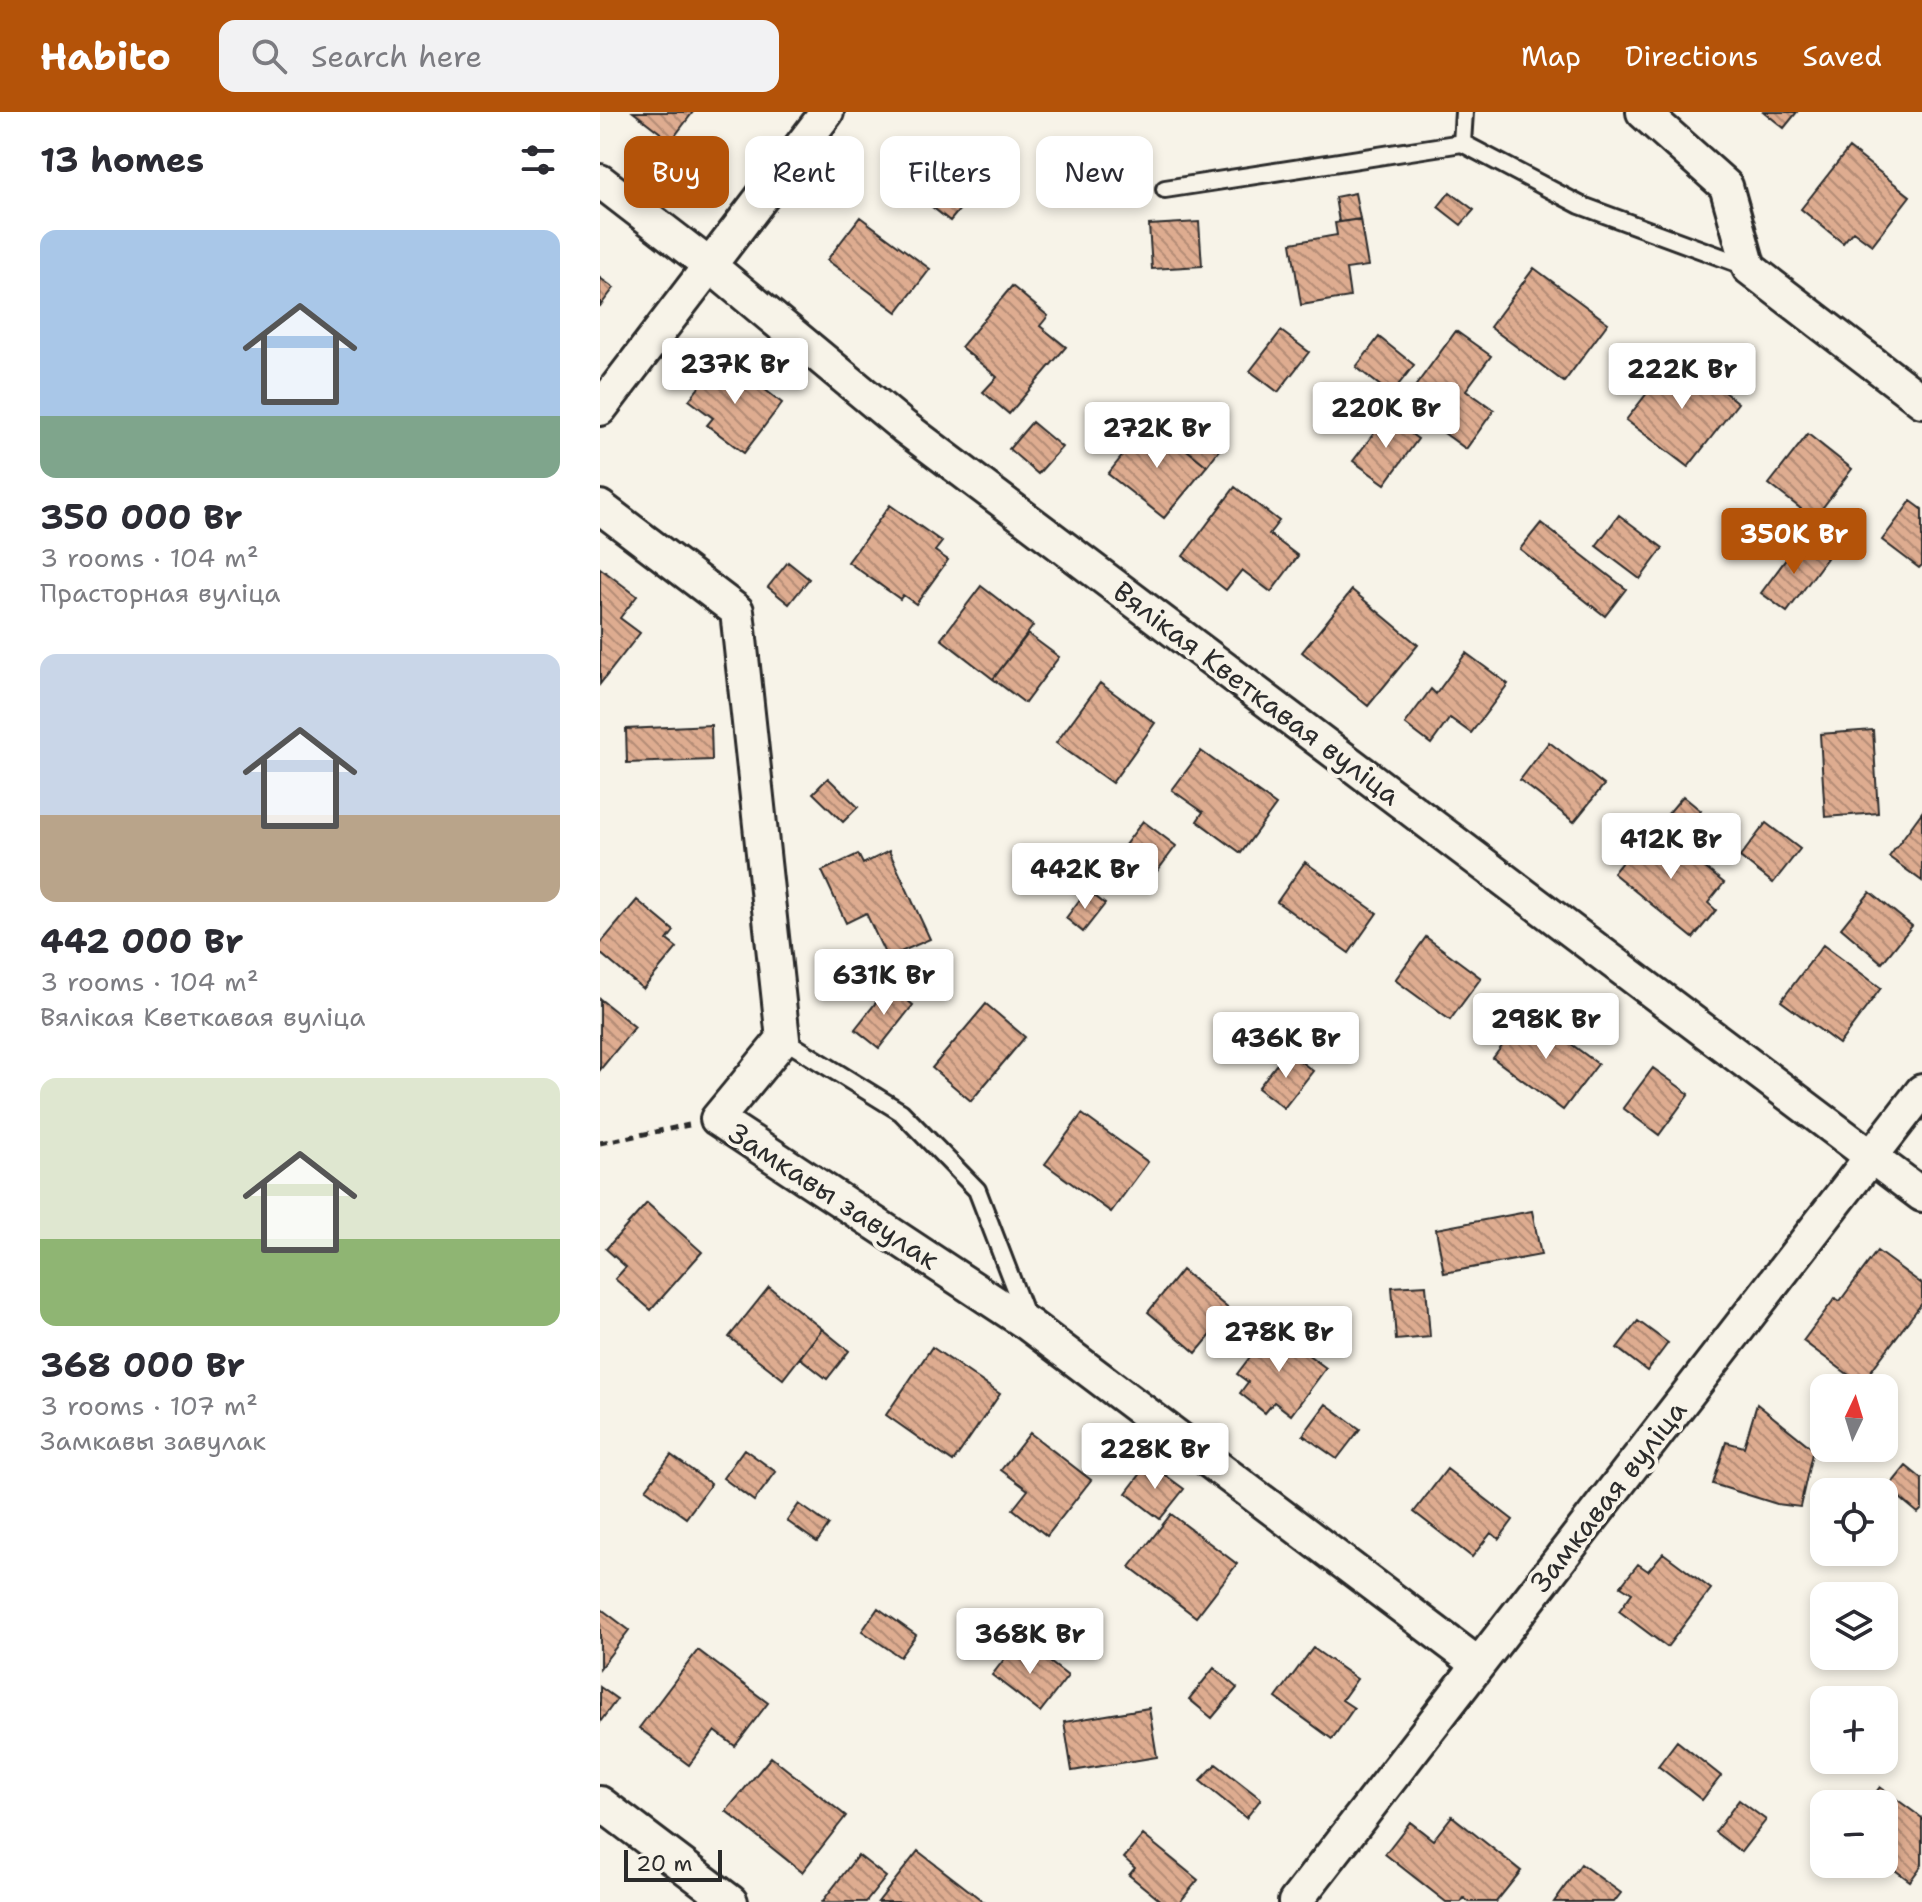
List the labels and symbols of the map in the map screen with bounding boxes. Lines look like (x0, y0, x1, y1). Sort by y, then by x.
pin: 237K Br (661, 338, 809, 406)
pin: 222K Br (1608, 343, 1756, 411)
pin: 220K Br (1312, 382, 1460, 450)
pin: 272K Br (1083, 402, 1231, 470)
pin: 350K Br (1720, 508, 1868, 576)
street label: Вялікая Кветкавая вуліца (1106, 572, 1408, 814)
pin: 412K Br (1597, 813, 1745, 881)
pin: 442K Br (1011, 843, 1159, 911)
pin: 631K Br (810, 949, 958, 1017)
pin: 298K Br (1472, 993, 1620, 1061)
pin: 436K Br (1212, 1012, 1360, 1080)
street label: Замкавы завулак (722, 1114, 947, 1278)
pin: 278K Br (1205, 1306, 1353, 1374)
north arrow (1810, 1374, 1898, 1462)
street label: Замкавая вуліца (1521, 1392, 1695, 1600)
pin: 228K Br (1081, 1423, 1229, 1491)
pin: 368K Br (956, 1608, 1104, 1676)
scale bar (624, 1846, 722, 1882)

